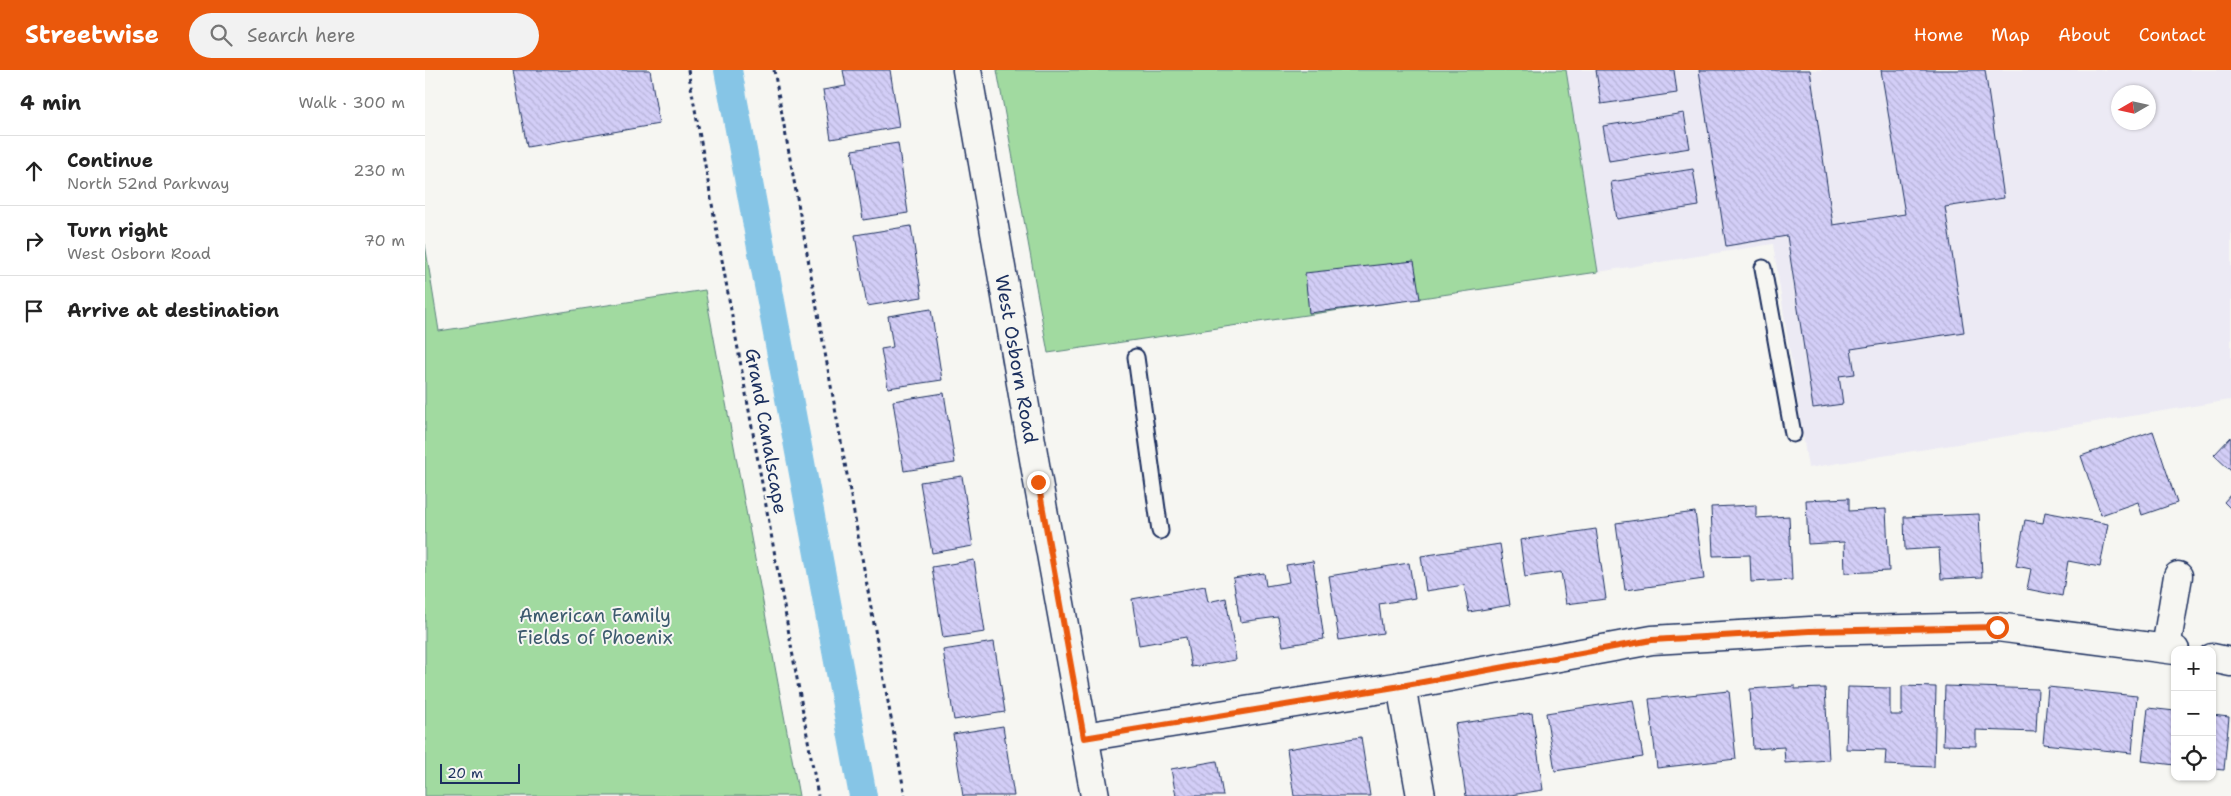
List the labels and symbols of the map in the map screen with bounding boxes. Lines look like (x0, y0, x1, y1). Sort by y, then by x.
north arrow (2111, 85, 2156, 130)
street label: West Osborn Road (989, 273, 1044, 445)
street label: Grand Canalscape (740, 346, 793, 516)
route end (1027, 471, 1050, 494)
park label: American Family Fields of Phoenix (517, 603, 673, 650)
route start (1986, 616, 2009, 639)
scale bar (440, 761, 520, 784)

